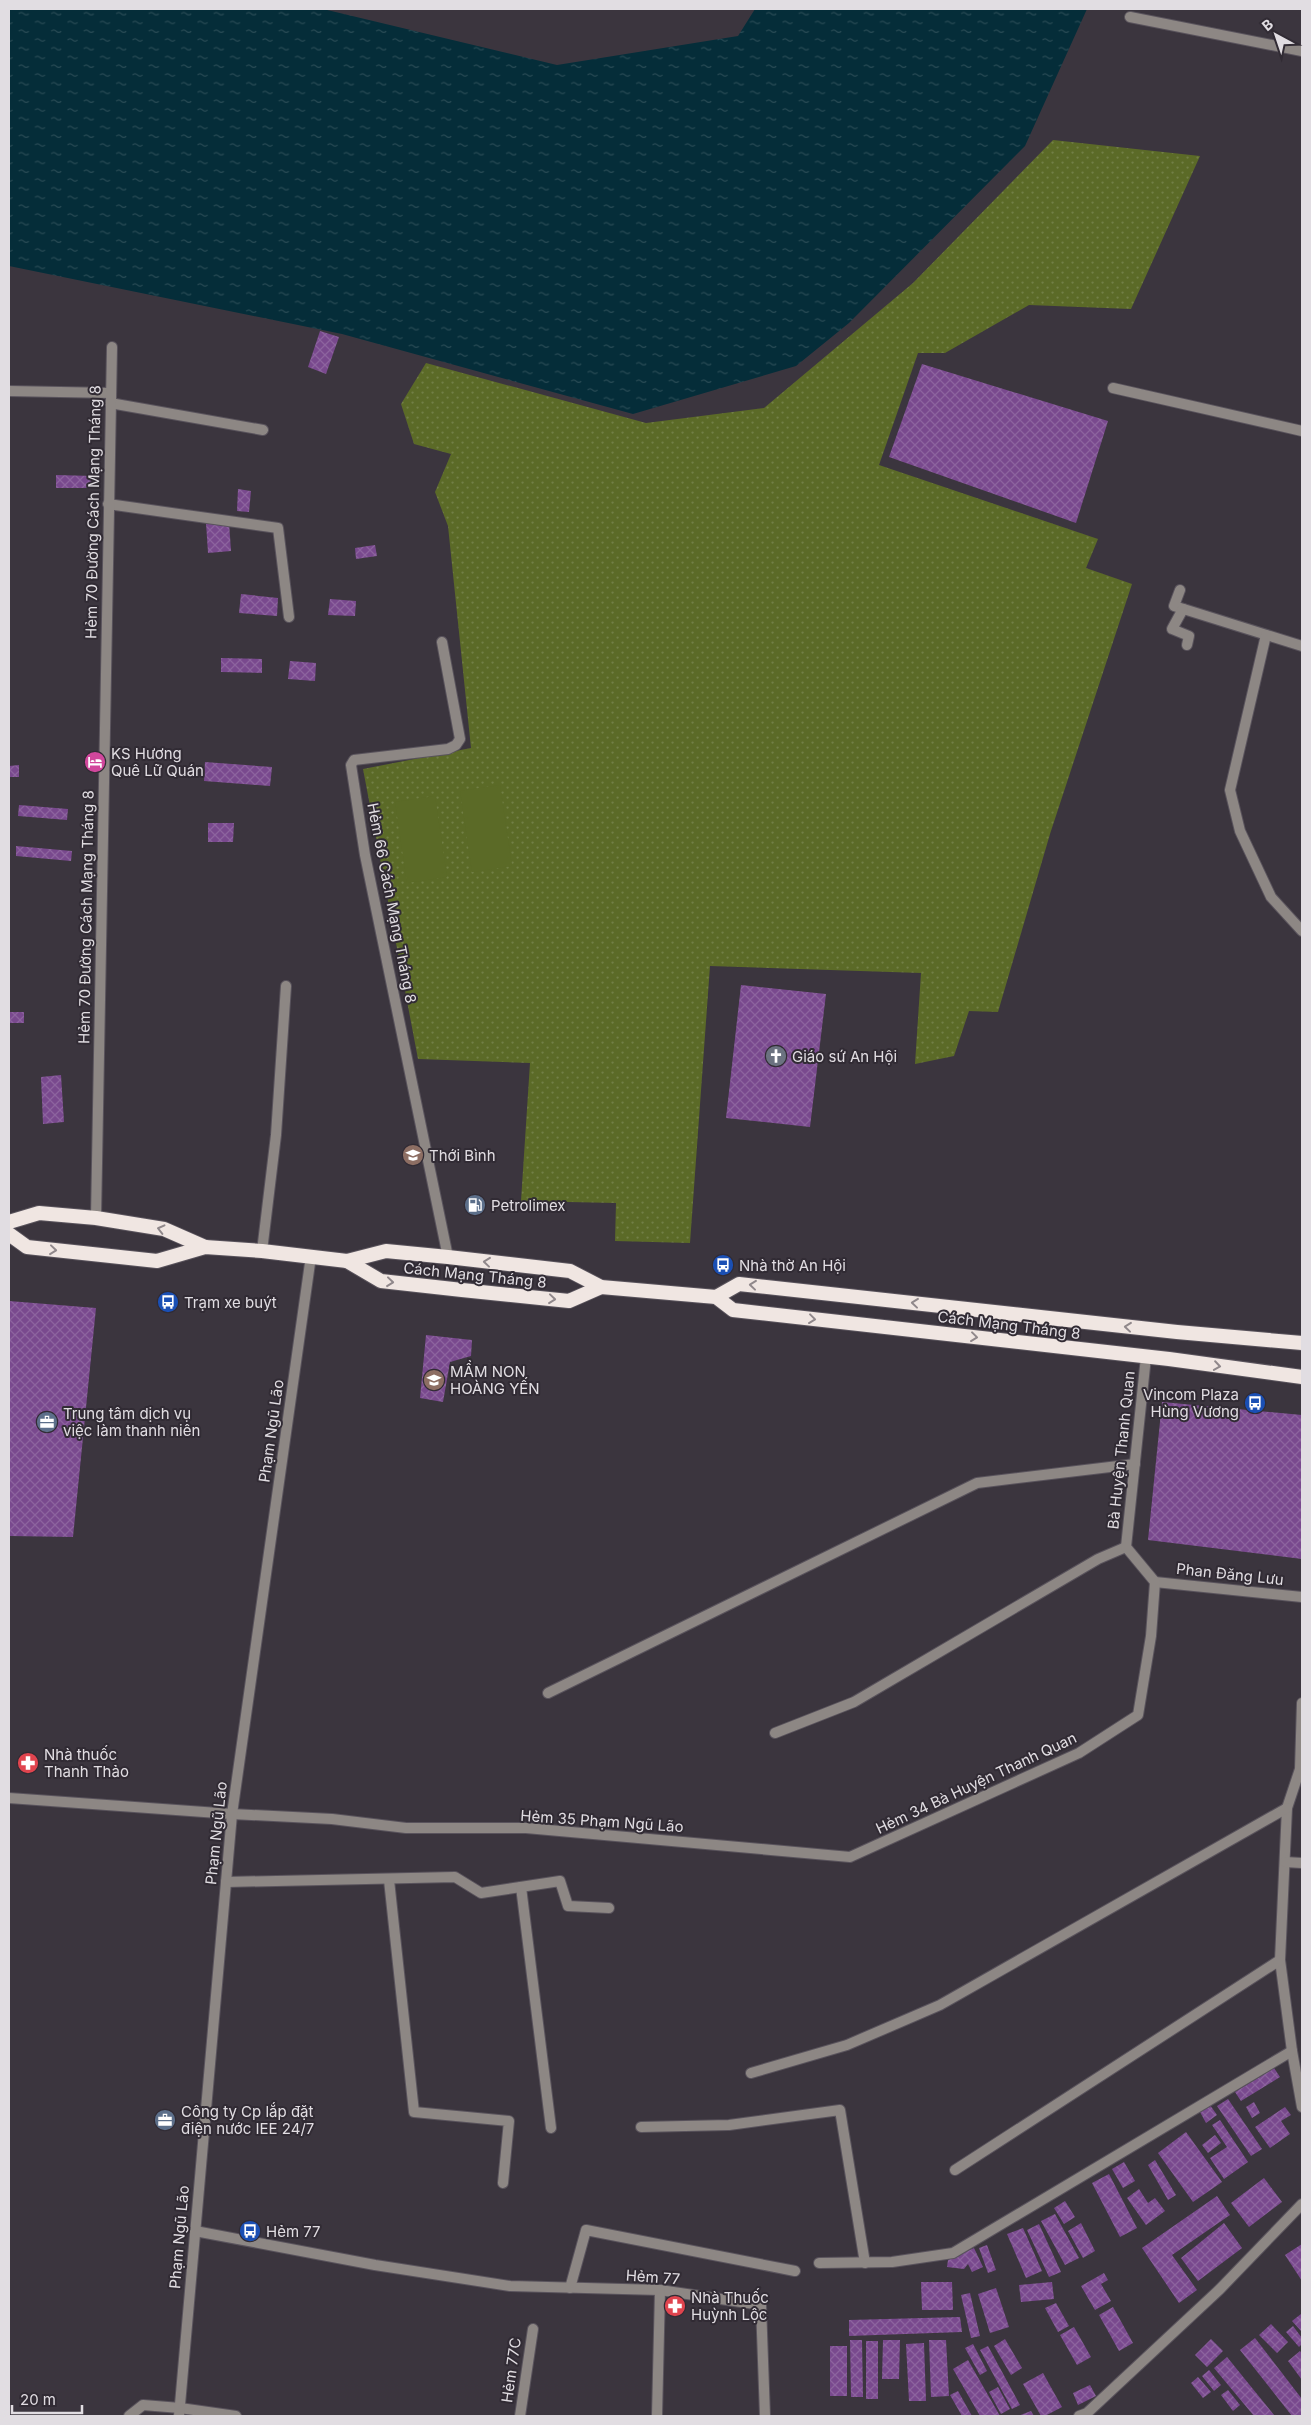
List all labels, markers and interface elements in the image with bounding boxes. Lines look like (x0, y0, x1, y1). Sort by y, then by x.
north arrow (1251, 10, 1301, 60)
text: B (1258, 15, 1276, 34)
street label: Hẻm 70 Đường Cách Mạng Tháng 8 (81, 385, 105, 639)
place label: KS Hương Quê Lữ Quán (111, 744, 204, 780)
hotel icon: KS Hương Quê Lữ Quán (83, 750, 107, 774)
street label: Hẻm 70 Đường Cách Mạng Tháng 8 (74, 790, 98, 1044)
street label: Hẻm 66 Cách Mạng Tháng 8 (363, 801, 421, 1005)
church icon: Giáo sứ An Hội (764, 1044, 788, 1068)
place label: Giáo sứ An Hội (792, 1047, 897, 1066)
school or university icon: Thới Bình (401, 1143, 425, 1167)
place label: Thới Bình (429, 1146, 496, 1165)
fuel station icon: Petrolimex (463, 1193, 487, 1217)
place label: Petrolimex (491, 1196, 566, 1215)
one-way arrow (156, 1224, 165, 1235)
one-way arrow (49, 1244, 57, 1255)
bus stop icon: Nhà thờ An Hội (711, 1253, 735, 1277)
place label: Nhà thờ An Hội (739, 1256, 846, 1275)
one-way arrow (483, 1257, 491, 1268)
street label: Cách Mạng Tháng 8 (402, 1258, 548, 1292)
one-way arrow (387, 1276, 395, 1287)
one-way arrow (749, 1280, 757, 1291)
bus stop icon: Trạm xe buýt (156, 1290, 180, 1314)
place label: Trạm xe buýt (184, 1293, 277, 1312)
one-way arrow (548, 1293, 556, 1304)
one-way arrow (910, 1298, 918, 1309)
street label: Cách Mạng Tháng 8 (936, 1307, 1082, 1343)
one-way arrow (809, 1313, 817, 1324)
one-way arrow (1124, 1322, 1132, 1333)
one-way arrow (970, 1331, 978, 1342)
place label: MẦM NON HOÀNG YẾN (450, 1360, 540, 1398)
one-way arrow (1214, 1360, 1222, 1371)
school or university icon: MẦM NON HOÀNG YẾN (422, 1368, 446, 1392)
street label: Bà Huyện Thanh Quan (1103, 1370, 1139, 1530)
street label: Phạm Ngũ Lão (254, 1378, 288, 1484)
place label: Vincom Plaza Hùng Vương (1143, 1385, 1239, 1421)
bus stop icon: Vincom Plaza Hùng Vương (1243, 1391, 1267, 1415)
place label: Trung tâm dịch vụ việc làm thanh niên (63, 1404, 200, 1440)
office icon: Trung tâm dịch vụ việc làm thanh niên (35, 1410, 59, 1434)
street label: Phan Đăng Lưu (1175, 1559, 1285, 1589)
street label: Hẻm 34 Bà Huyện Thanh Quan (873, 1728, 1079, 1838)
place label: Nhà thuốc Thanh Thảo (44, 1745, 129, 1781)
pharmacy icon: Nhà thuốc Thanh Thảo (16, 1751, 40, 1775)
street label: Phạm Ngũ Lão (201, 1780, 231, 1886)
street label: Hẻm 35 Phạm Ngũ Lão (520, 1806, 684, 1836)
place label: Công ty Cp lắp đặt điện nước IEE 24/7 (181, 2102, 314, 2138)
office icon: Công ty Cp lắp đặt điện nước IEE 24/7 (153, 2108, 177, 2132)
street label: Phạm Ngũ Lão (165, 2185, 193, 2289)
bus stop icon: Hẻm 77 (238, 2219, 262, 2243)
place label: Hẻm 77 (266, 2222, 321, 2241)
street label: Hẻm 77 (625, 2266, 681, 2288)
place label: Nhà Thuốc Huỳnh Lộc (691, 2288, 769, 2324)
pharmacy icon: Nhà Thuốc Huỳnh Lộc (663, 2294, 687, 2318)
street label: Hẻm 77C (497, 2336, 525, 2404)
scale bar (12, 2382, 82, 2414)
text: 20 m (20, 2390, 56, 2409)

